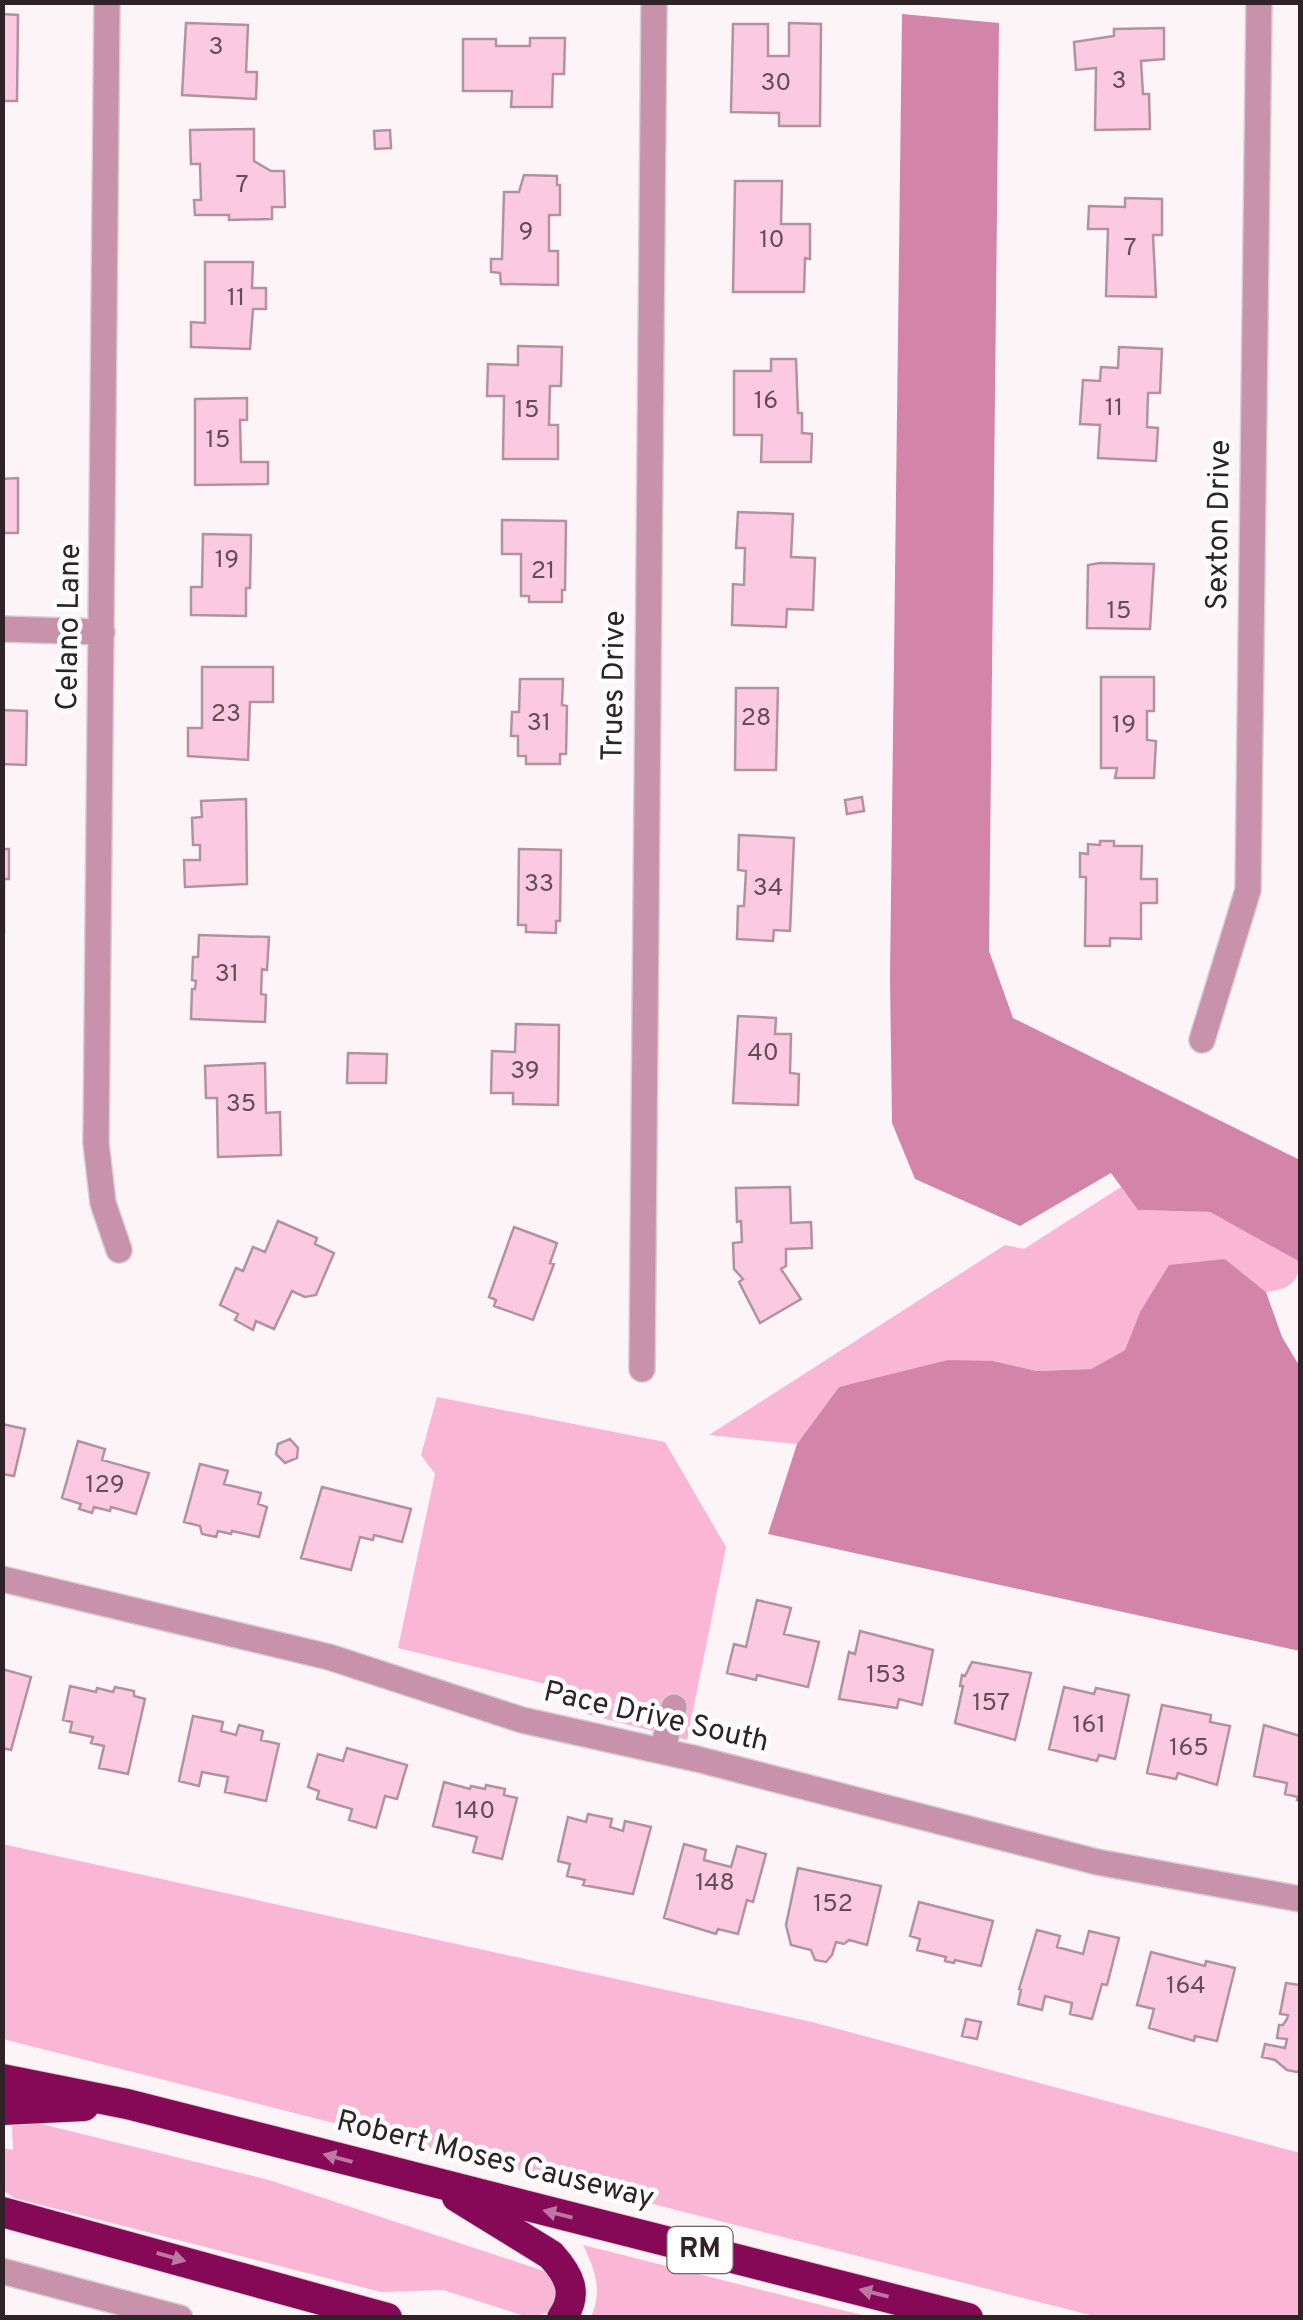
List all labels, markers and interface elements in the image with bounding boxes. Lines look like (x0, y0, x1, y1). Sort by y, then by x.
house number: 3 (208, 32, 224, 64)
house number: 3 (1111, 66, 1127, 98)
house number: 30 (761, 68, 791, 100)
house number: 7 (235, 170, 249, 202)
house number: 9 (519, 217, 533, 249)
house number: 10 (759, 225, 785, 257)
house number: 7 (1123, 233, 1137, 265)
house number: 11 (227, 283, 245, 315)
house number: 16 (754, 386, 778, 418)
house number: 11 (1105, 393, 1123, 425)
house number: 15 (515, 395, 539, 427)
house number: 15 (206, 425, 230, 457)
street label: Sexton Drive (1200, 439, 1240, 611)
street label: Celano Lane (50, 543, 90, 711)
house number: 19 (215, 545, 239, 577)
house number: 21 (531, 556, 555, 588)
house number: 15 (1107, 596, 1131, 628)
street label: Trues Drive (595, 610, 635, 762)
house number: 23 (211, 699, 241, 731)
house number: 28 (741, 703, 771, 735)
house number: 31 (527, 708, 551, 740)
house number: 19 (1112, 710, 1136, 742)
house number: 33 (524, 869, 554, 901)
house number: 34 (753, 873, 783, 905)
house number: 31 (215, 959, 239, 991)
house number: 40 (747, 1038, 779, 1070)
house number: 39 (510, 1056, 540, 1088)
house number: 35 (226, 1089, 256, 1121)
house number: 129 (85, 1470, 125, 1502)
house number: 153 (866, 1660, 906, 1692)
street label: Pace Drive South (540, 1674, 772, 1762)
house number: 157 (972, 1688, 1010, 1720)
house number: 161 (1072, 1710, 1106, 1742)
house number: 165 (1169, 1733, 1209, 1765)
house number: 140 (455, 1796, 495, 1828)
house number: 148 (695, 1868, 735, 1900)
house number: 152 (813, 1889, 853, 1921)
house number: 164 (1166, 1971, 1206, 2003)
street label: Robert Moses Causeway (332, 2104, 658, 2218)
one-way arrow (322, 2149, 353, 2165)
one-way arrow (542, 2206, 573, 2221)
road number: RM (668, 2227, 732, 2273)
one-way arrow (156, 2250, 187, 2266)
one-way arrow (858, 2285, 889, 2301)

